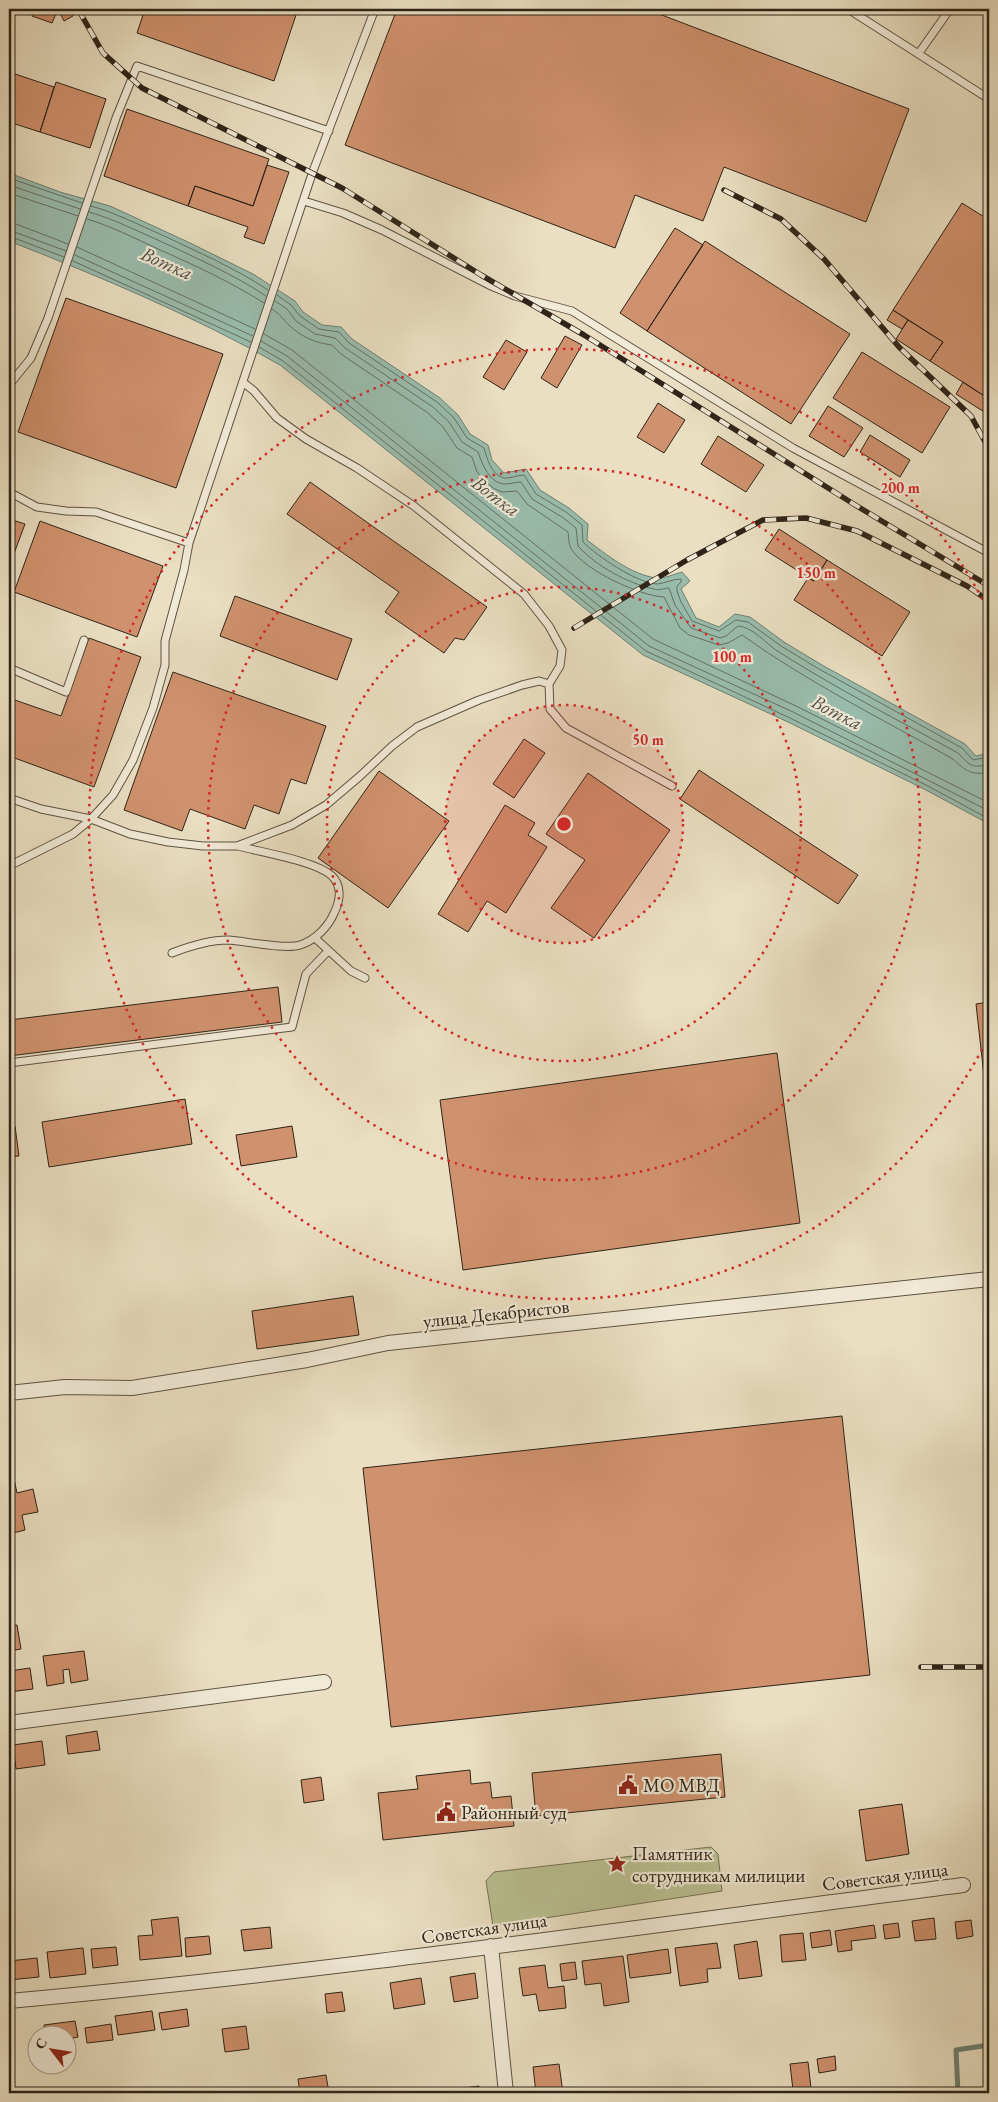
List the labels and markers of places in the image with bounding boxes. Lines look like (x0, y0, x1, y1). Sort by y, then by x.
centre of rings (555, 815, 573, 833)
place label: МО МВД (643, 1773, 720, 1798)
public building icon: МО МВД (617, 1774, 639, 1796)
place label: Районный суд (461, 1800, 567, 1825)
public building icon: Районный суд (435, 1801, 457, 1823)
place label: Памятник сотрудникам милиции (632, 1841, 805, 1888)
place icon: Памятник сотрудникам милиции (606, 1853, 628, 1875)

